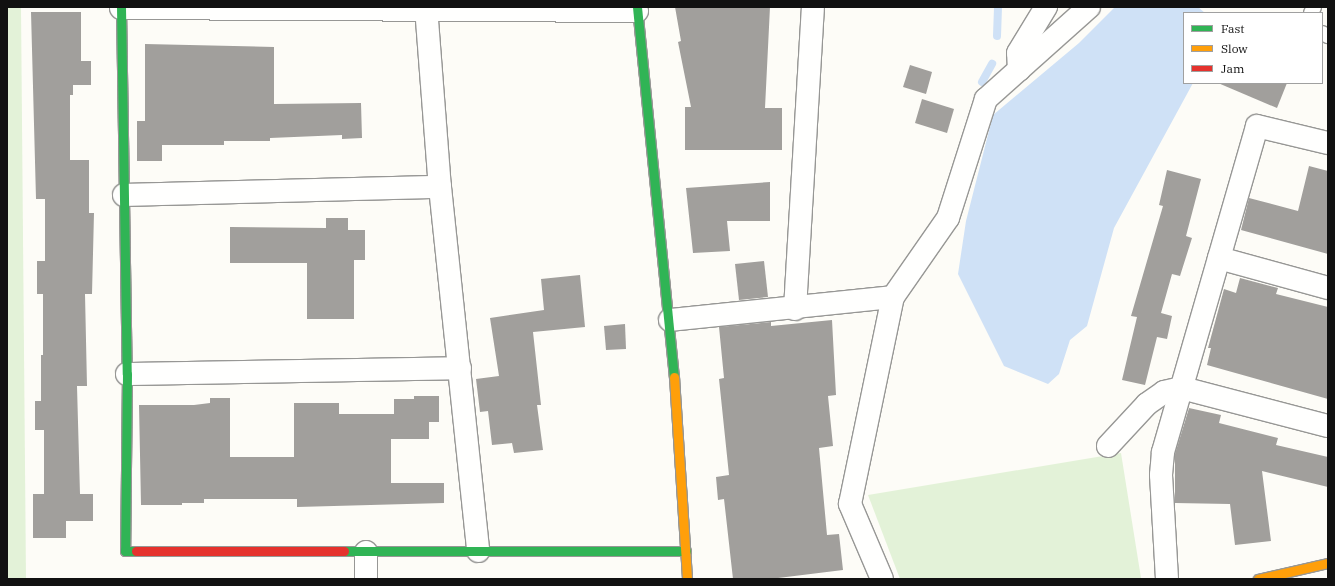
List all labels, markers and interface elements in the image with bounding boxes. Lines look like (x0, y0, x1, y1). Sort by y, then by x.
legend (1183, 12, 1323, 84)
text: Fast (1221, 21, 1245, 36)
text: Slow (1221, 41, 1248, 56)
text: Jam (1221, 61, 1244, 76)

